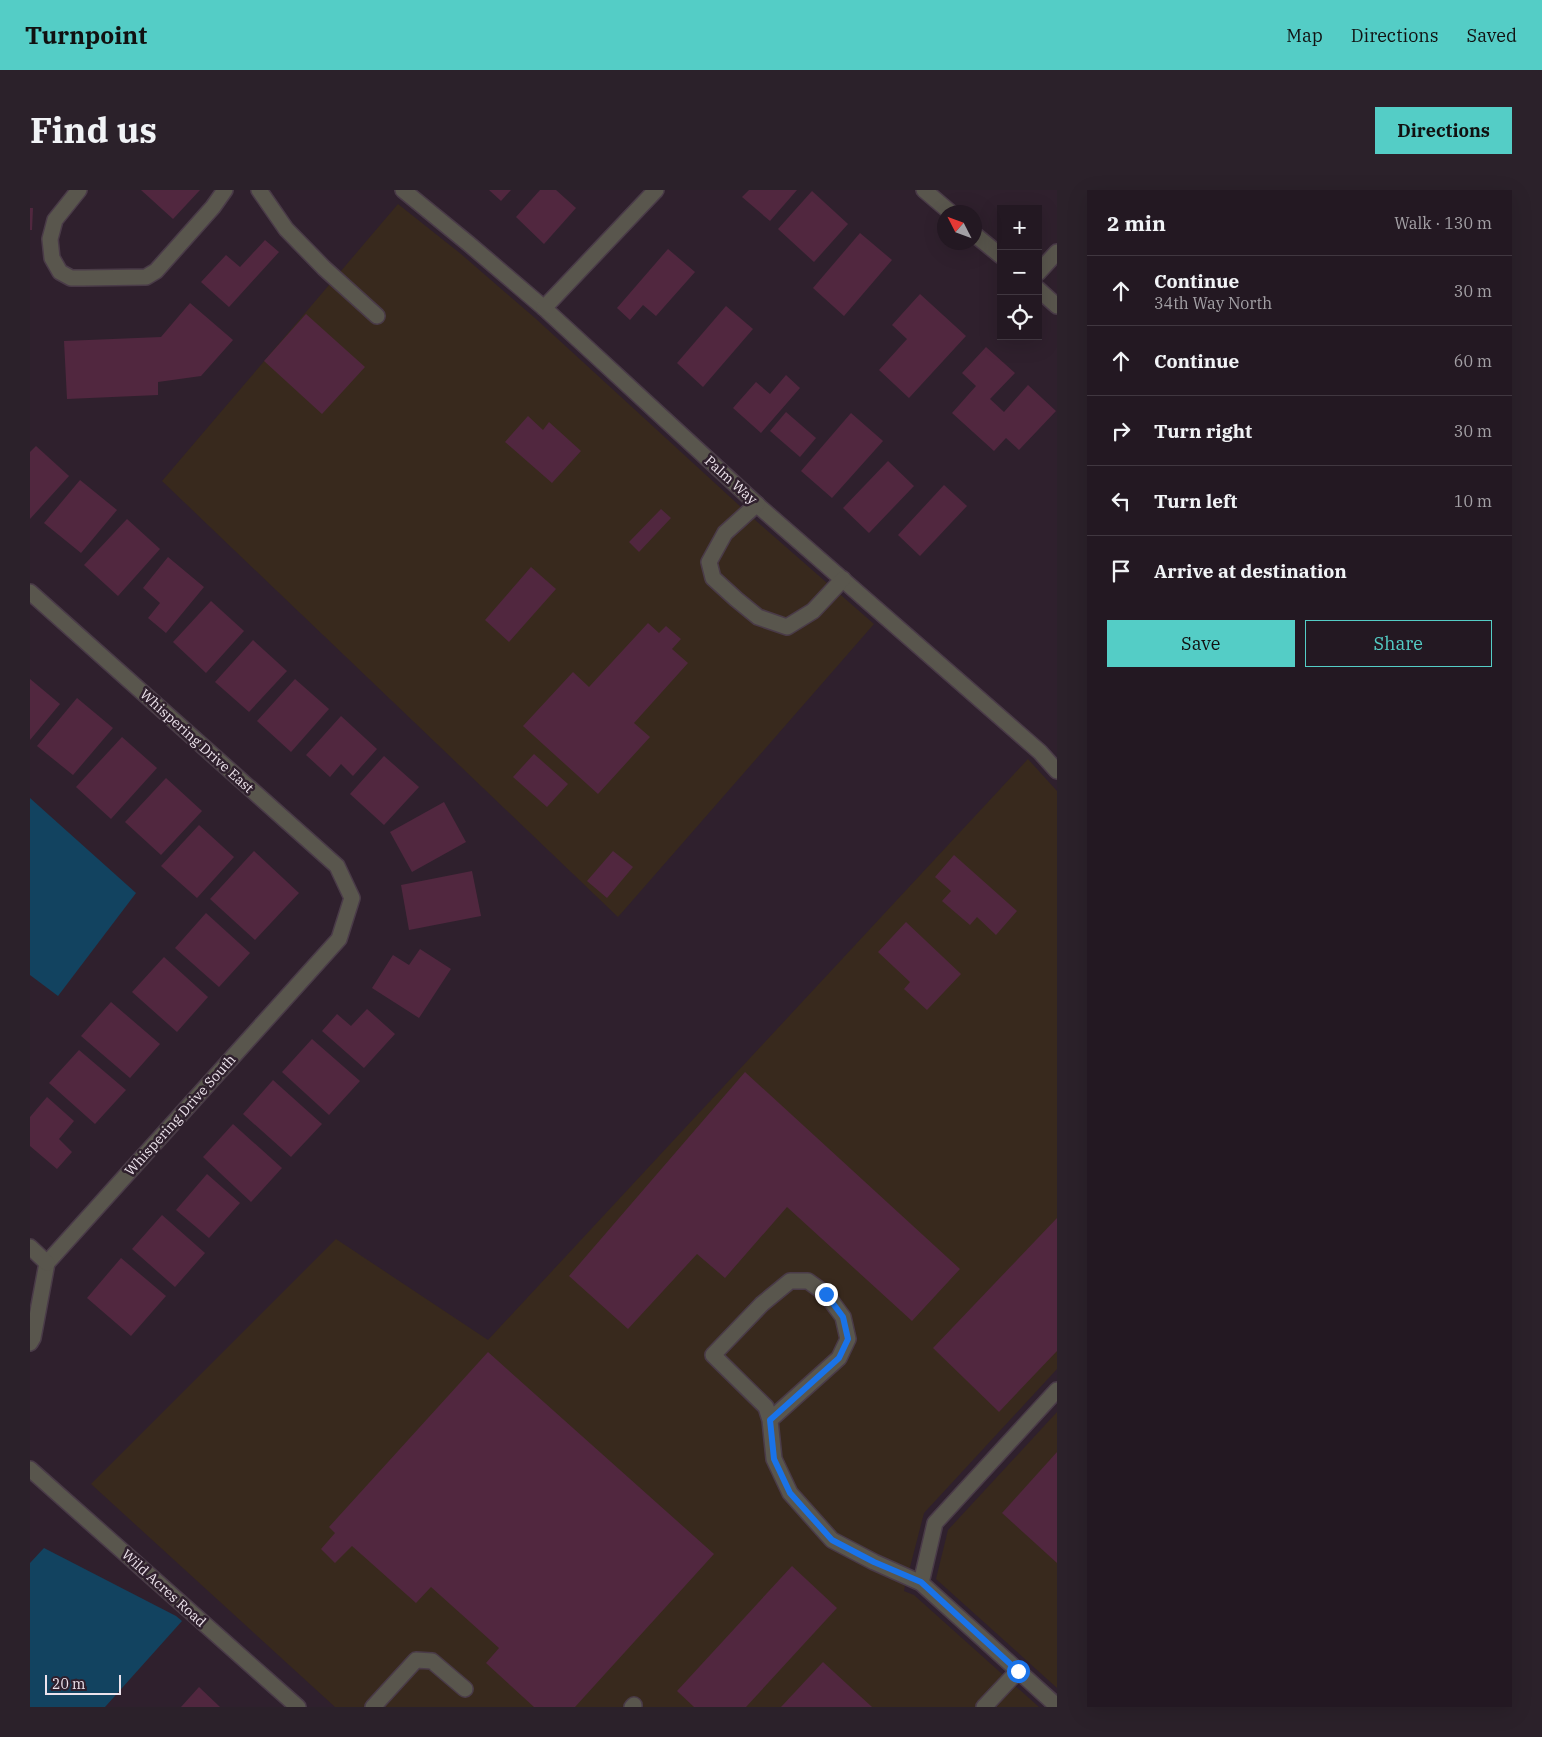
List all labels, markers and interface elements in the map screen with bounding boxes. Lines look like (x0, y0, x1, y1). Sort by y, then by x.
text: Turnpoint (25, 19, 147, 51)
text: Map (1286, 24, 1323, 47)
text: Directions (1351, 24, 1439, 47)
text: Saved (1467, 24, 1517, 47)
text: Find us (30, 107, 157, 153)
button: Directions (1375, 107, 1512, 154)
north arrow (937, 205, 982, 250)
map controls (997, 205, 1042, 340)
button: + (997, 205, 1042, 250)
text: 2 min (1107, 209, 1166, 237)
text: Walk · 130 m (1394, 213, 1492, 233)
button: − (997, 250, 1042, 295)
text: Continue (1154, 269, 1239, 293)
icon: ahead (1107, 277, 1135, 305)
text: 30 m (1454, 281, 1492, 301)
text: 34th Way North (1154, 293, 1272, 313)
button: locate (997, 295, 1042, 340)
icon: ahead (1107, 347, 1135, 375)
text: Continue (1154, 349, 1239, 373)
text: 60 m (1454, 351, 1492, 371)
icon: right (1107, 417, 1135, 445)
text: Turn right (1154, 419, 1252, 443)
text: 30 m (1454, 421, 1492, 441)
street label: Palm Way (701, 452, 761, 509)
icon: left (1107, 487, 1135, 515)
text: Turn left (1154, 489, 1237, 513)
text: 10 m (1454, 491, 1492, 511)
icon: arrive (1107, 557, 1135, 585)
text: Arrive at destination (1154, 559, 1347, 583)
button: Save (1107, 620, 1295, 667)
button: Share (1305, 620, 1492, 667)
street label: Whispering Drive East (136, 685, 258, 797)
street label: Whispering Drive South (121, 1050, 239, 1179)
route end (815, 1283, 838, 1306)
street label: Wild Acres Road (118, 1545, 210, 1631)
route start (1007, 1660, 1030, 1683)
scale bar (45, 1672, 121, 1695)
text: 20 m (52, 1675, 85, 1693)

